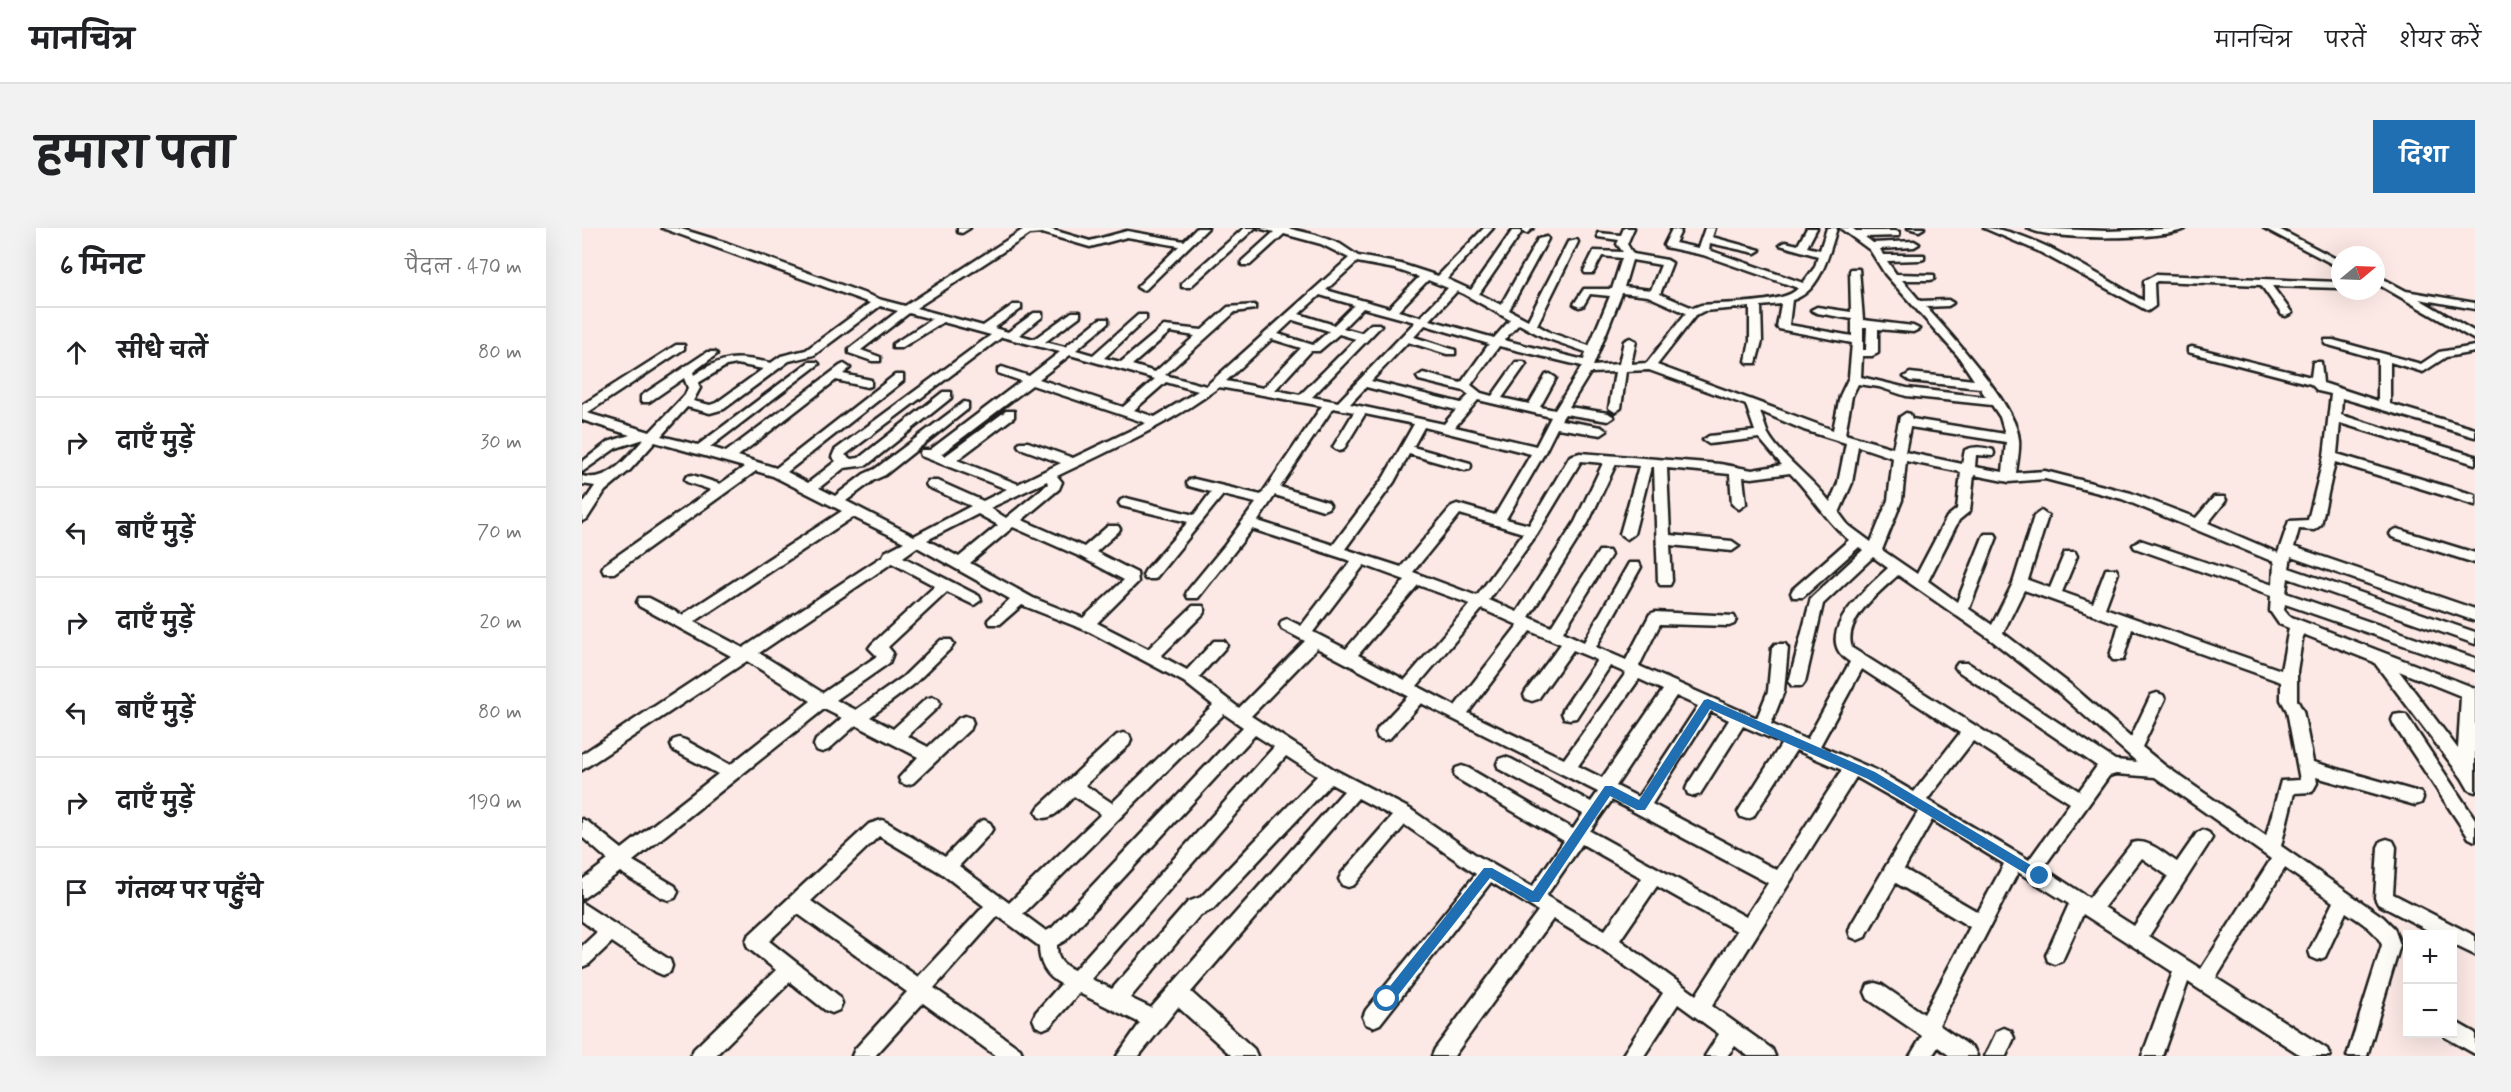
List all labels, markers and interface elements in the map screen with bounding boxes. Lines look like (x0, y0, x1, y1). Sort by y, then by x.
text: मानचित्र (30, 23, 134, 60)
text: मानचित्र (2215, 27, 2292, 55)
text: परतें (2325, 27, 2366, 55)
text: शेयर करें (2399, 27, 2481, 55)
button: दिशा (2373, 120, 2475, 193)
text: हमारा पता (36, 128, 234, 183)
north arrow (2331, 246, 2385, 300)
text: 6 मिनट (60, 250, 143, 284)
text: पैदल · 470 m (405, 254, 522, 281)
icon: ahead (60, 336, 93, 369)
text: सीधे चलें (117, 338, 207, 366)
text: 80 m (478, 339, 522, 366)
icon: right (60, 426, 93, 459)
text: दाएँ मुड़ें (117, 428, 194, 456)
text: 30 m (480, 429, 522, 456)
icon: left (60, 516, 93, 549)
text: बाएँ मुड़ें (117, 518, 195, 546)
text: 70 m (477, 519, 522, 546)
icon: right (60, 606, 93, 639)
text: दाएँ मुड़ें (117, 608, 194, 636)
text: 20 m (479, 609, 522, 636)
icon: left (60, 696, 93, 729)
text: बाएँ मुड़ें (117, 698, 195, 726)
text: 80 m (478, 699, 522, 726)
icon: right (60, 786, 93, 819)
text: दाएँ मुड़ें (117, 788, 194, 816)
text: 190 m (468, 789, 522, 816)
route end (2026, 862, 2052, 888)
icon: arrive (60, 876, 93, 909)
text: गंतव्य पर पहुँचे (117, 878, 263, 906)
map controls (2403, 930, 2457, 1038)
button: + (2403, 930, 2457, 984)
button: − (2403, 984, 2457, 1038)
route start (1373, 985, 1399, 1011)

